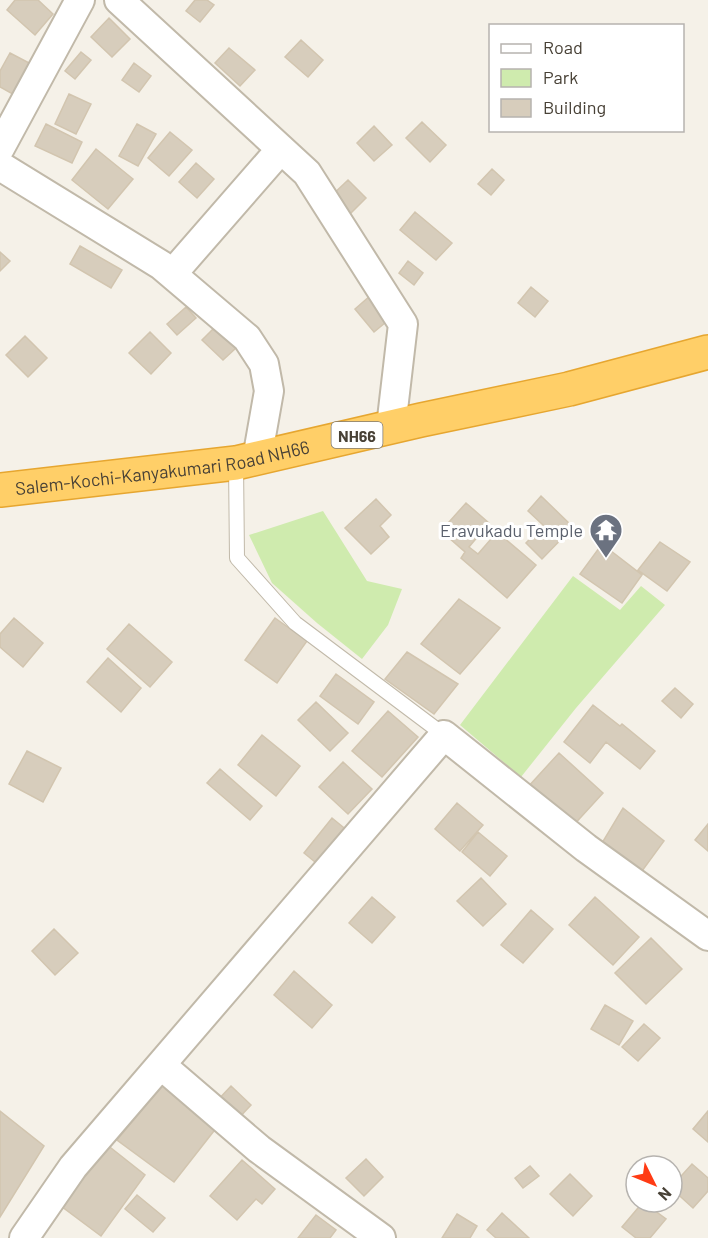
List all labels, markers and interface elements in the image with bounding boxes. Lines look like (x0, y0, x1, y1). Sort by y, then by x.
legend (489, 24, 684, 132)
text: Road (543, 36, 583, 58)
text: Park (543, 66, 578, 88)
text: Building (543, 96, 606, 118)
road number: NH66 (332, 422, 382, 448)
street label: Salem-Kochi-Kanyakumari Road NH66 (14, 435, 312, 499)
temple icon: Eravukadu Temple (588, 512, 624, 559)
place label: Eravukadu Temple (440, 519, 583, 541)
north arrow (624, 1154, 684, 1214)
text: N (655, 1184, 676, 1205)

